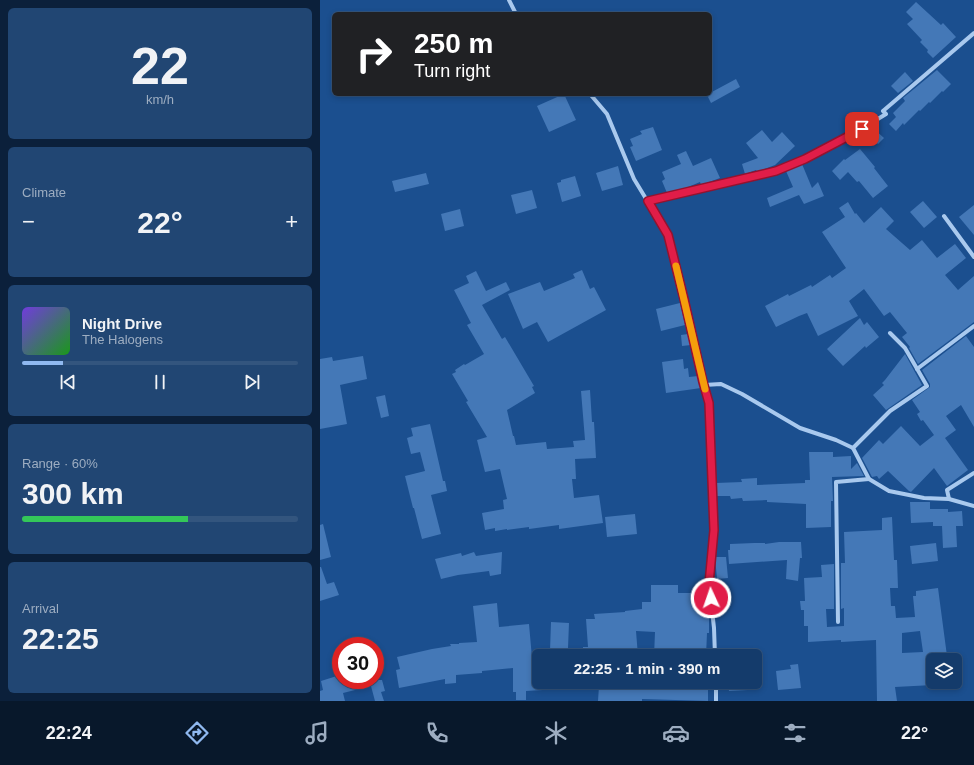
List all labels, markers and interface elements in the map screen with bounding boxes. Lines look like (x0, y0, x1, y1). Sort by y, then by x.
icon: right (348, 28, 400, 80)
text: 250 m (414, 28, 493, 59)
text: 22 (131, 37, 189, 95)
text: Turn right (414, 61, 490, 81)
text: km/h (146, 92, 174, 107)
pin (845, 112, 879, 146)
icon: arrive (851, 118, 873, 140)
text: Climate (22, 185, 66, 200)
text: 22° (137, 206, 183, 239)
text: − (22, 209, 35, 234)
text: + (285, 209, 298, 234)
text: Night Drive (82, 315, 162, 332)
text: The Halogens (82, 332, 163, 347)
icon: previous (57, 371, 79, 393)
icon: pause (149, 371, 171, 393)
icon: next (241, 371, 263, 393)
text: Range · 60% (22, 456, 98, 471)
text: 300 km (22, 477, 124, 510)
position arrow (690, 577, 732, 619)
text: Arrival (22, 601, 59, 616)
text: 22:25 (22, 622, 99, 655)
speed limit sign: 30 (332, 637, 384, 689)
map controls (926, 653, 962, 689)
button: layers (926, 653, 962, 689)
text: 22:25 · 1 min · 390 m (574, 660, 720, 677)
icon: directions (183, 719, 211, 747)
icon: music (303, 719, 331, 747)
icon: phone (423, 719, 451, 747)
icon: climate (542, 719, 570, 747)
icon: car (662, 719, 690, 747)
icon: filters (781, 719, 809, 747)
text: 22:24 (46, 723, 92, 743)
text: 22° (901, 723, 928, 743)

